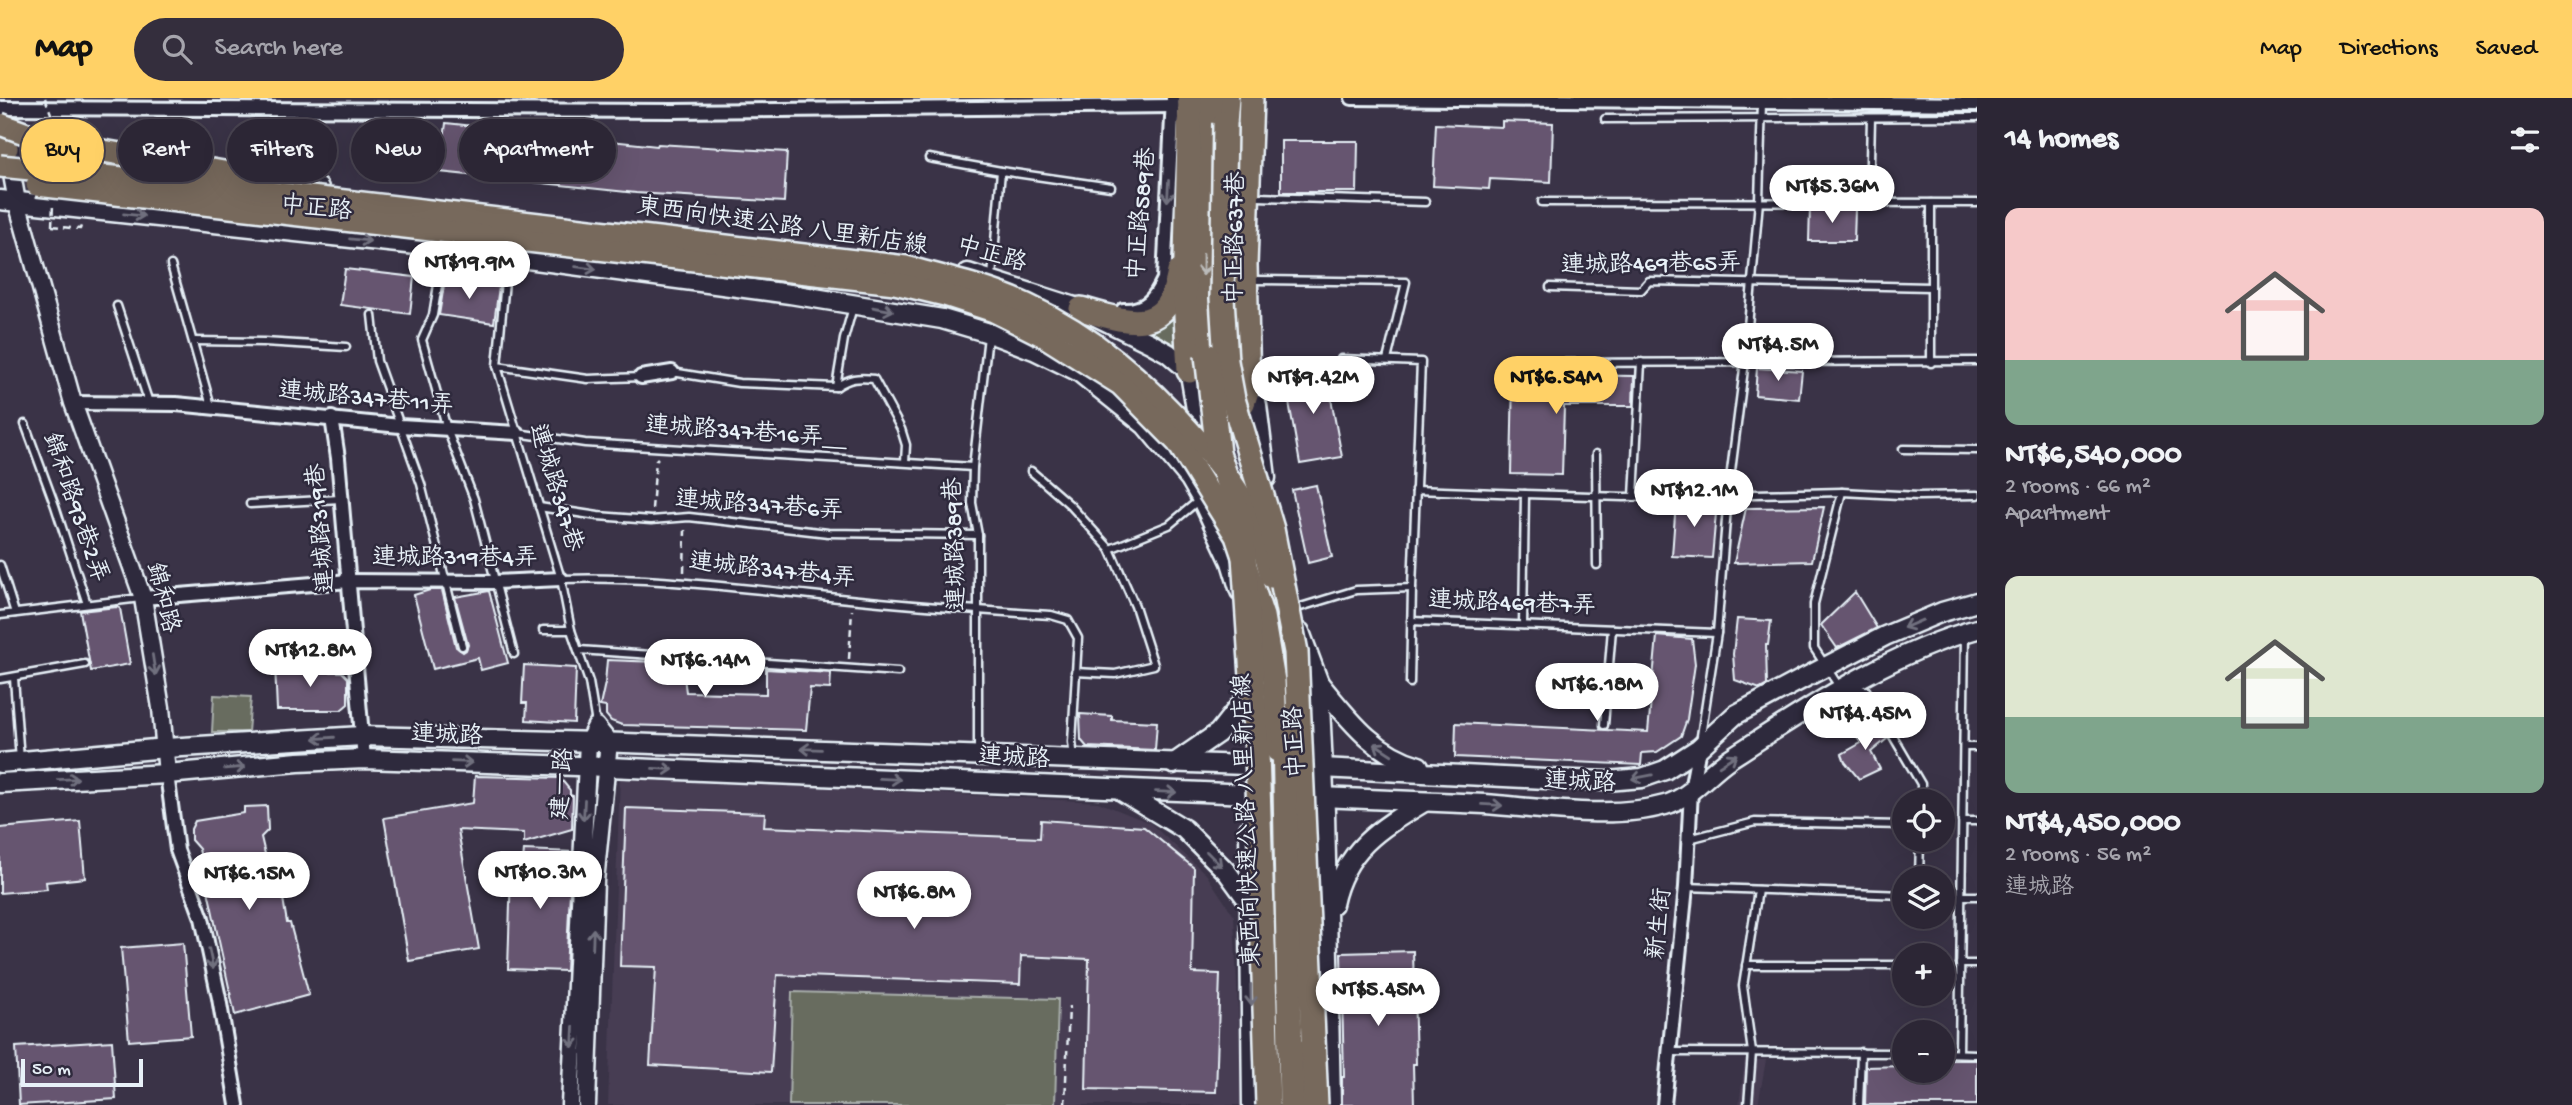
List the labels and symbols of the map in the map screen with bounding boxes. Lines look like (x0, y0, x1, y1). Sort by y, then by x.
street label: 中正路589巷 (1121, 146, 1163, 282)
pin: NT$5.36M (1760, 166, 1904, 225)
street label: 中正路637巷 (1219, 171, 1253, 305)
one-way arrow (1162, 179, 1175, 202)
street label: 中正路 (279, 190, 354, 228)
street label: 東西向快速公路 八里新店線 (635, 191, 930, 263)
one-way arrow (122, 208, 145, 221)
street label: 中正路 (952, 230, 1030, 280)
one-way arrow (348, 234, 371, 247)
pin: NT$19.9M (397, 242, 541, 301)
street label: 連城路469巷65弄 (1561, 248, 1741, 282)
one-way arrow (1196, 253, 1210, 276)
one-way arrow (574, 261, 596, 274)
one-way arrow (871, 303, 894, 316)
pin: NT$4.5M (1713, 324, 1843, 383)
pin: NT$9.42M (1241, 356, 1385, 416)
pin: NT$6.54M (1484, 356, 1628, 416)
street label: 連城路347巷11弄 (277, 376, 455, 422)
street label: 連城路347巷16弄＿ (644, 410, 849, 456)
street label: 連城路347巷 (521, 420, 589, 555)
street label: 錦和路93巷2弄 (35, 429, 115, 587)
street label: 連城路319巷 (301, 462, 343, 594)
pin: NT$12.1M (1622, 470, 1766, 529)
street label: 連城路389巷 (938, 477, 974, 611)
street label: 連城路347巷6弄 (674, 485, 844, 527)
street label: 連城路319巷4弄 (372, 543, 538, 574)
street label: 連城路347巷4弄 (687, 547, 857, 595)
street label: 錦和路 (138, 559, 186, 636)
street label: 連城路469巷7弄 (1428, 586, 1597, 622)
one-way arrow (1902, 618, 1924, 631)
pin: NT$12.8M (238, 630, 382, 689)
pin: NT$6.14M (633, 640, 777, 699)
one-way arrow (148, 653, 161, 676)
pin: NT$6.18M (1525, 664, 1669, 723)
street label: 東西向快速公路 八里新店線 (1227, 673, 1269, 967)
pin: NT$4.45M (1793, 692, 1937, 752)
street label: 中正路 (1279, 705, 1313, 779)
street label: 連城路 (411, 719, 484, 753)
one-way arrow (313, 732, 336, 745)
street label: 連城路 (977, 742, 1051, 776)
one-way arrow (1374, 742, 1393, 757)
one-way arrow (800, 743, 823, 756)
street label: 建一路 (545, 747, 581, 821)
one-way arrow (1718, 752, 1738, 766)
one-way arrow (451, 756, 474, 769)
one-way arrow (223, 761, 246, 774)
one-way arrow (651, 763, 674, 776)
street label: 連城路 (1544, 766, 1617, 800)
one-way arrow (1631, 770, 1654, 784)
one-way arrow (56, 773, 79, 786)
one-way arrow (878, 773, 901, 786)
one-way arrow (1155, 785, 1178, 798)
one-way arrow (578, 798, 591, 821)
one-way arrow (1481, 799, 1503, 812)
one-way arrow (1205, 850, 1222, 867)
pin: NT$6.15M (177, 852, 321, 912)
pin: NT$10.3M (468, 852, 612, 911)
pin: NT$6.8M (849, 872, 979, 931)
street label: 新生街 (1642, 887, 1679, 961)
one-way arrow (587, 928, 600, 951)
one-way arrow (204, 947, 218, 970)
pin: NT$5.45M (1306, 968, 1450, 1028)
one-way arrow (1244, 983, 1257, 1006)
one-way arrow (566, 1025, 579, 1048)
scale bar (21, 1056, 144, 1088)

